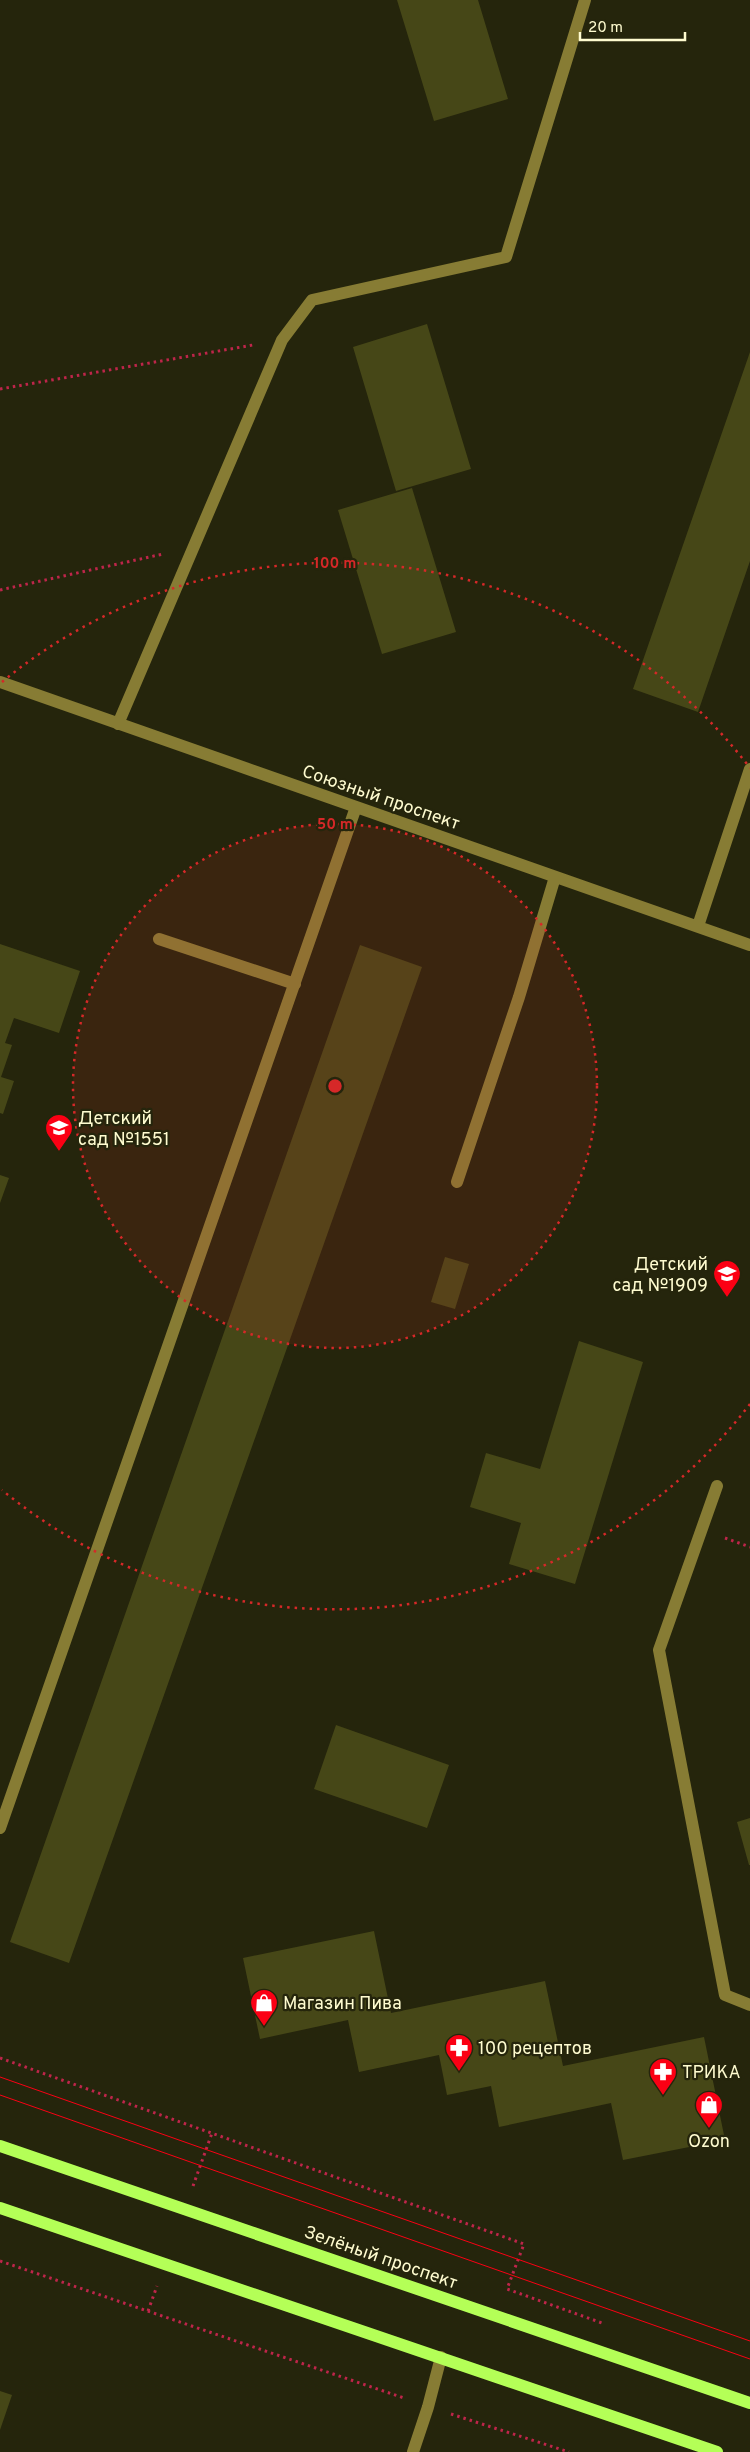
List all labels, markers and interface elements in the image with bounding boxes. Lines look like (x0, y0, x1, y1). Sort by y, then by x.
scale bar (580, 10, 685, 42)
text: 20 m (588, 19, 623, 38)
text: 100 m (314, 555, 356, 574)
street label: Союзный проспект (299, 761, 462, 836)
text: 50 m (317, 816, 353, 835)
centre of rings (326, 1077, 344, 1095)
place label: Детский сад №1551 (78, 1108, 170, 1152)
school or university icon: Детский сад №1551 (44, 1113, 74, 1152)
place label: Детский сад №1909 (612, 1254, 708, 1298)
school or university icon: Детский сад №1909 (712, 1259, 742, 1298)
shop icon: Магазин Пива (249, 1988, 279, 2027)
place label: Магазин Пива (283, 1993, 402, 2016)
pharmacy icon: 100 рецептов (444, 2033, 474, 2072)
place label: 100 рецептов (478, 2038, 592, 2061)
pharmacy icon: ТРИКА (648, 2057, 678, 2096)
place label: ТРИКА (682, 2062, 741, 2085)
shop icon: Ozon (694, 2090, 724, 2129)
place label: Ozon (688, 2131, 730, 2154)
street label: Зелёный проспект (301, 2221, 460, 2295)

